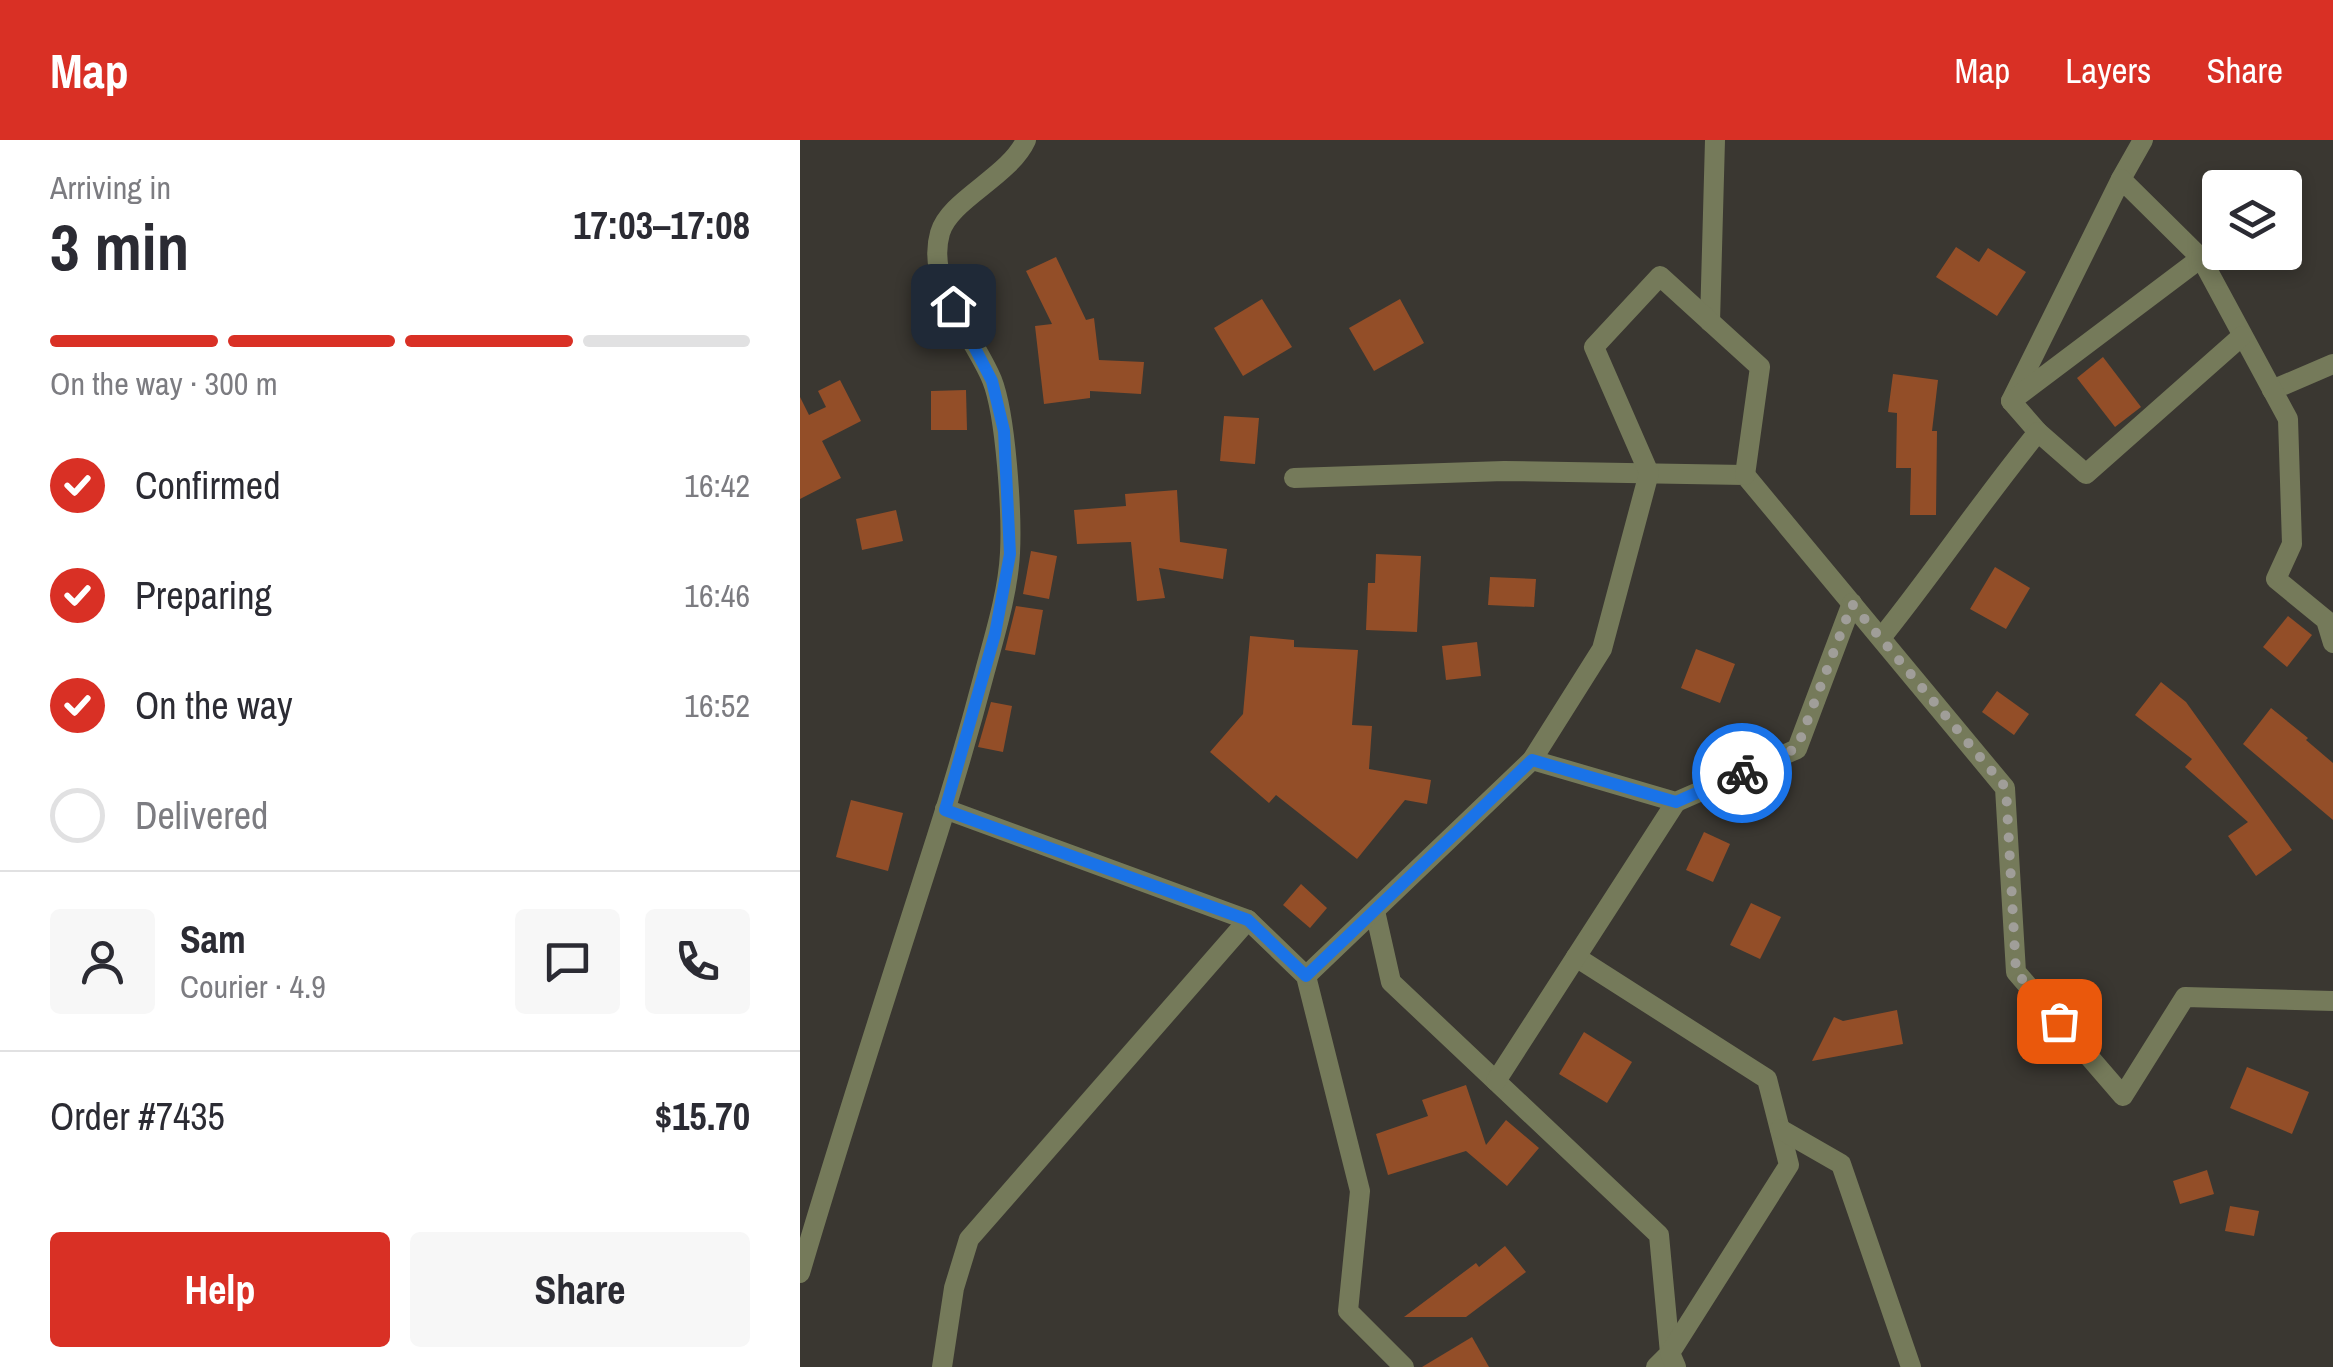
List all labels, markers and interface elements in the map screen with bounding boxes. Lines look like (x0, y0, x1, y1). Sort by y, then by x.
text: Map (50, 38, 129, 103)
text: Map (1954, 47, 2010, 94)
text: Layers (2065, 47, 2151, 94)
text: Share (2206, 47, 2283, 94)
text: Arriving in (50, 166, 171, 209)
map controls (2202, 170, 2302, 270)
button: layers (2202, 170, 2302, 270)
text: 17:03–17:08 (573, 200, 750, 251)
text: 3 min (50, 203, 189, 290)
pin (911, 264, 996, 349)
icon: home (926, 279, 981, 334)
text: On the way · 300 m (50, 362, 278, 405)
icon: check (50, 458, 105, 513)
text: Confirmed (135, 460, 280, 511)
text: 16:42 (684, 464, 750, 507)
icon: check (50, 568, 105, 623)
text: Preparing (135, 570, 272, 621)
text: 16:46 (684, 574, 750, 617)
icon: check (50, 678, 105, 733)
text: On the way (135, 680, 293, 731)
text: 16:52 (684, 684, 750, 727)
courier (1692, 723, 1792, 823)
icon: bike (1715, 746, 1770, 801)
text: Delivered (135, 790, 268, 841)
button: person (50, 909, 155, 1014)
button: chat (515, 909, 620, 1014)
button: phone (645, 909, 750, 1014)
text: Sam (180, 914, 246, 965)
text: Courier · 4.9 (180, 965, 326, 1008)
pin (2017, 979, 2102, 1064)
icon: bag (2032, 994, 2087, 1049)
text: Order #7435 (50, 1091, 225, 1142)
text: $15.70 (655, 1091, 750, 1142)
button: Help (50, 1232, 390, 1347)
button: Share (410, 1232, 750, 1347)

